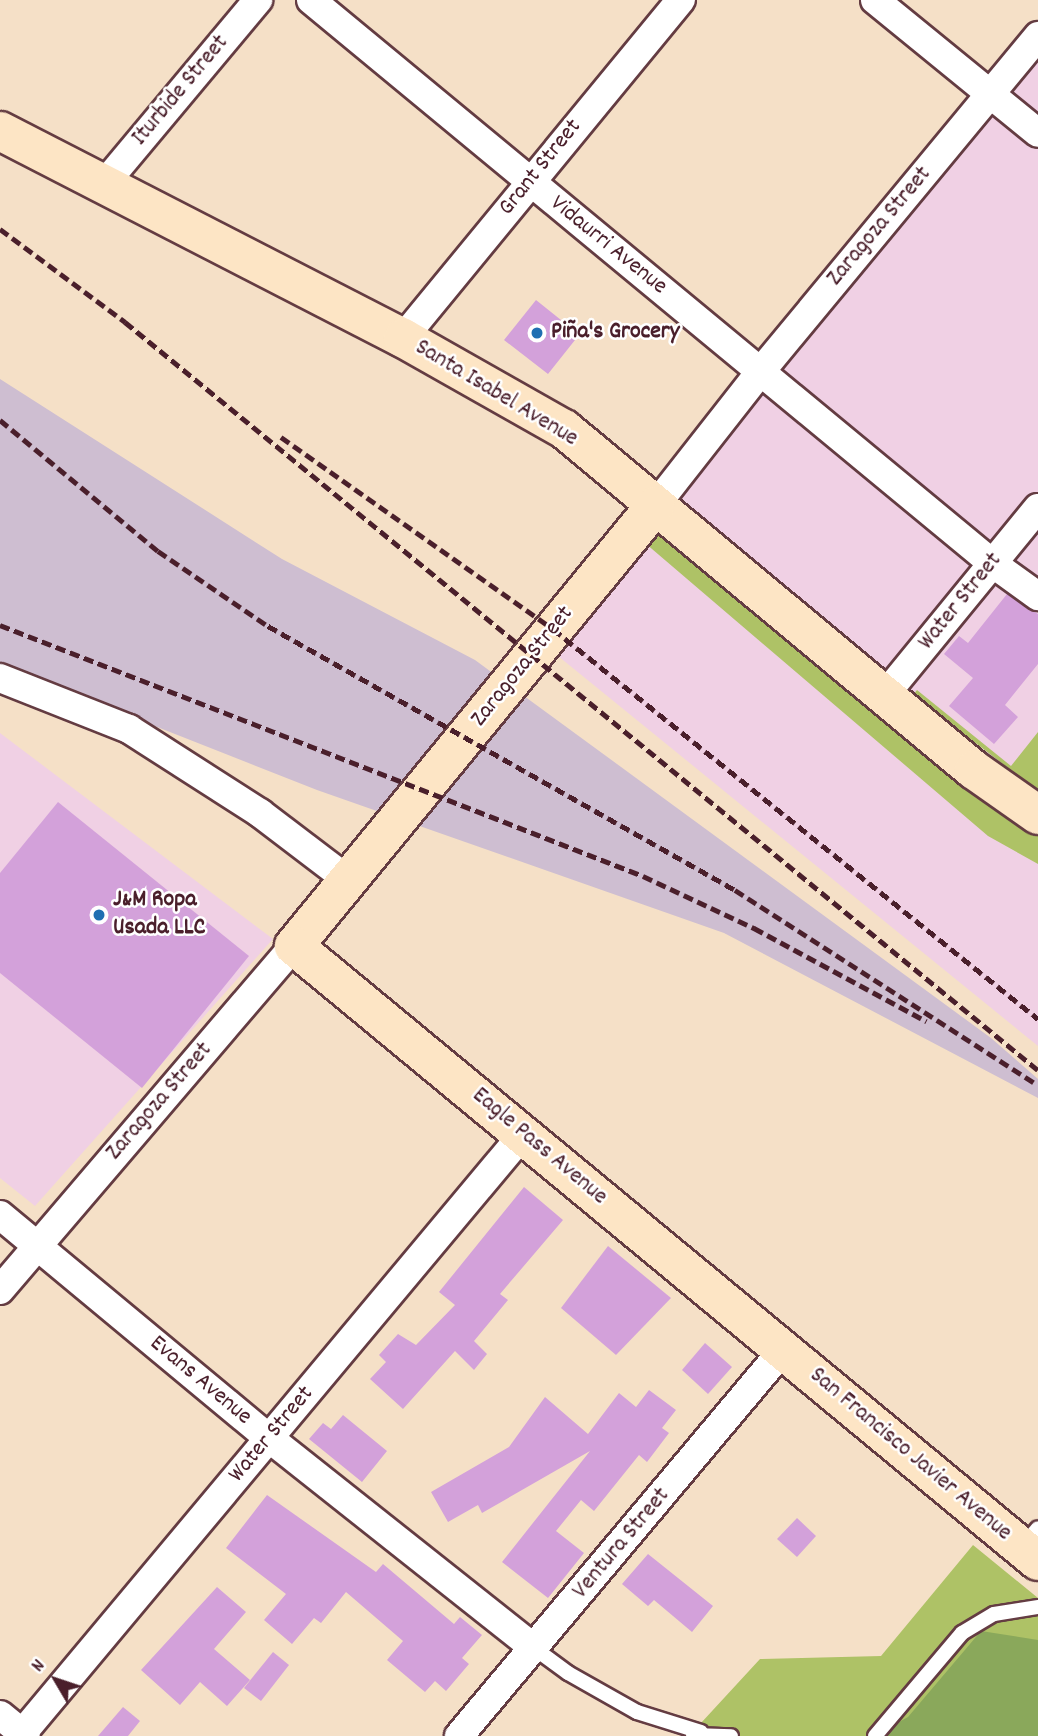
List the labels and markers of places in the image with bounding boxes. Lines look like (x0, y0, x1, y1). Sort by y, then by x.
place label: Piña's Grocery (551, 319, 679, 347)
marker: Piña's Grocery (529, 325, 545, 341)
place label: J&M Ropa Usada LLC (113, 887, 205, 943)
marker: J&M Ropa Usada LLC (91, 907, 107, 923)

